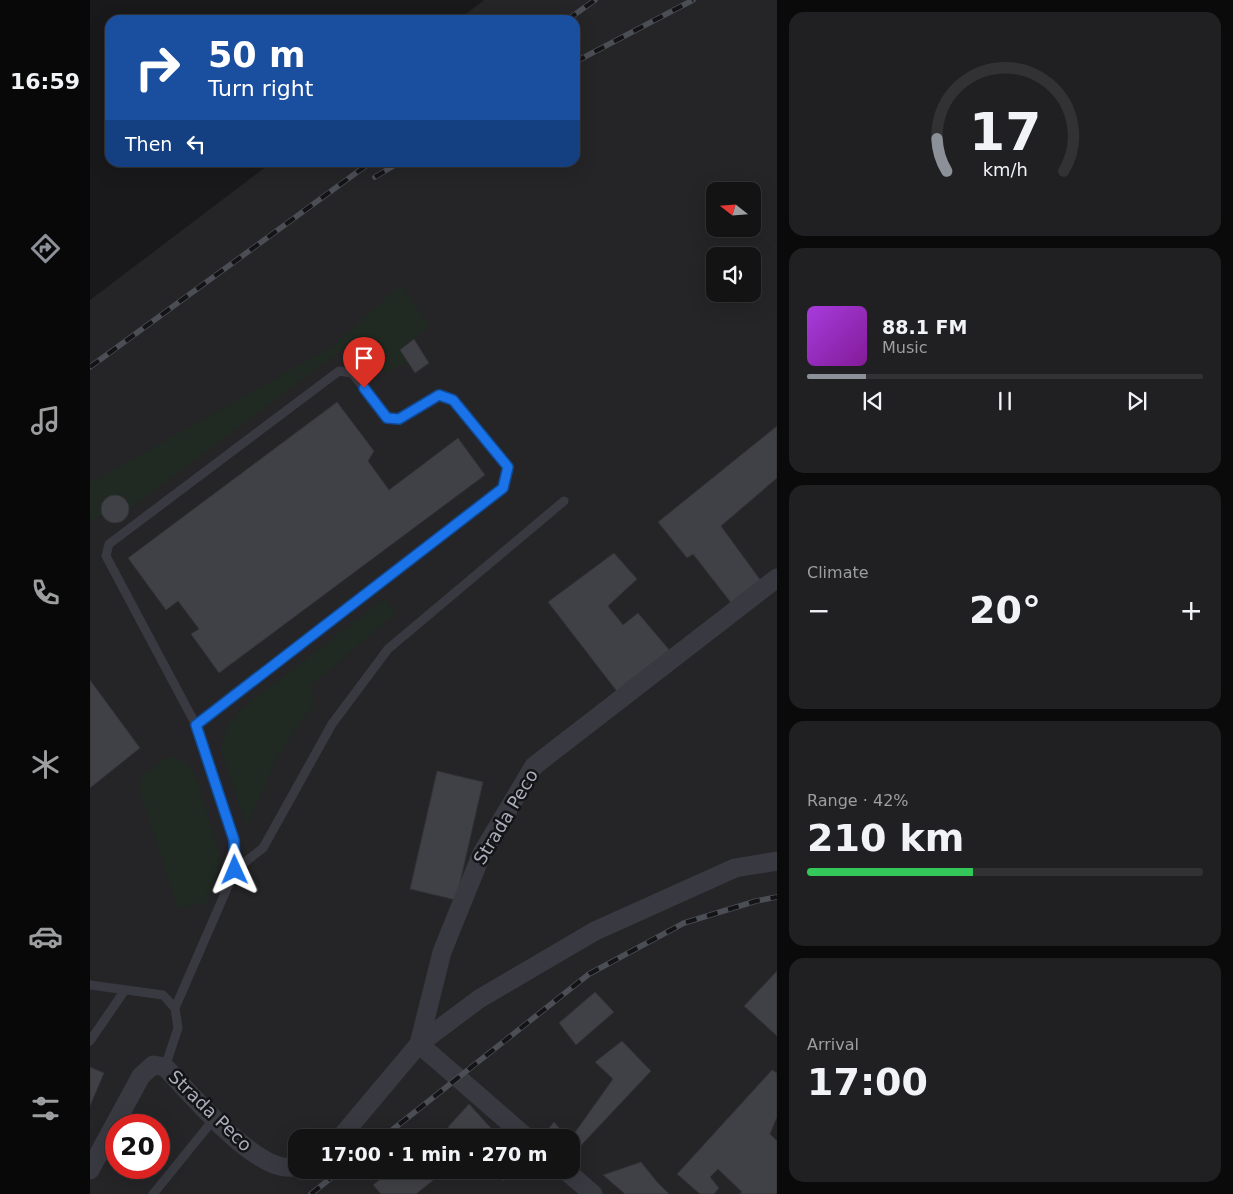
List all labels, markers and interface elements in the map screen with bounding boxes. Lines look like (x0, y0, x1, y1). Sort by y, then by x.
icon: right (125, 35, 190, 100)
text: 50 m (208, 35, 305, 75)
text: 16:59 (10, 69, 80, 94)
text: Turn right (208, 76, 313, 101)
text: 17 (969, 102, 1041, 162)
icon: left (182, 130, 210, 158)
text: Then (125, 133, 172, 155)
text: km/h (982, 159, 1028, 180)
north arrow (706, 182, 761, 238)
map controls (706, 182, 761, 302)
icon: directions (28, 231, 63, 266)
button: sound (706, 247, 761, 302)
text: 88.1 FM (882, 316, 967, 338)
pin (343, 337, 385, 388)
text: Music (882, 338, 928, 357)
icon: arrive (350, 344, 378, 372)
icon: previous (859, 387, 887, 415)
icon: pause (991, 387, 1019, 415)
icon: next (1123, 387, 1151, 415)
icon: music (28, 403, 63, 438)
text: Climate (807, 563, 869, 582)
icon: phone (28, 575, 63, 610)
text: 20° (969, 588, 1041, 632)
text: − (807, 594, 830, 627)
text: + (1180, 594, 1203, 627)
icon: climate (28, 747, 63, 782)
street label: Strada Peco (469, 765, 542, 868)
text: Range · 42% (807, 791, 909, 810)
text: 210 km (807, 816, 964, 860)
position arrow (208, 843, 260, 895)
icon: car (28, 919, 63, 954)
text: Arrival (807, 1035, 859, 1054)
text: 17:00 (807, 1060, 928, 1104)
street label: Strada Peco (164, 1066, 256, 1155)
icon: filters (28, 1091, 63, 1126)
speed limit sign: 20 (105, 1114, 170, 1179)
text: 17:00 · 1 min · 270 m (320, 1143, 548, 1165)

